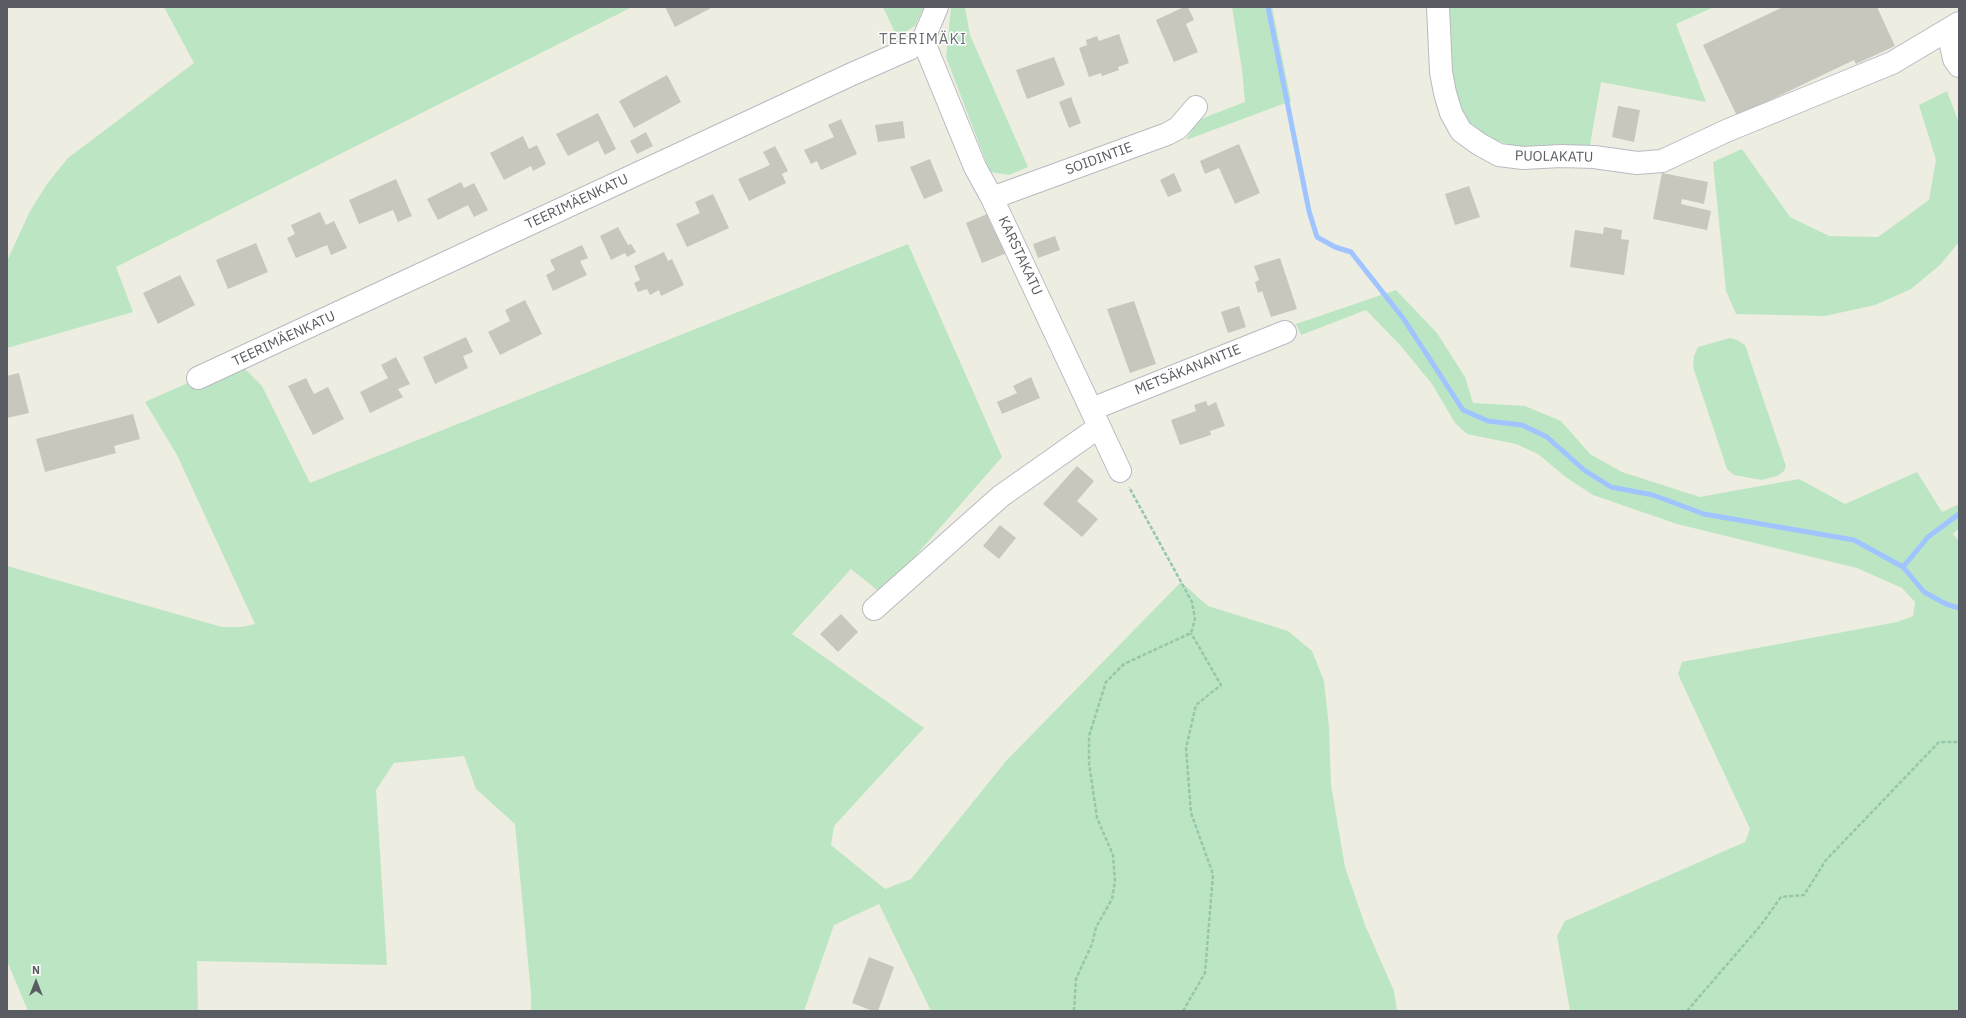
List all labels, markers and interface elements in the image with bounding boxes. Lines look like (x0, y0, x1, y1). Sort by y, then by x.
district label: TEERIMÄKI (879, 31, 967, 49)
street label: SOIDINTIE (1063, 139, 1135, 179)
street label: PUOLAKATU (1515, 148, 1593, 166)
street label: TEERIMÄENKATU (523, 171, 631, 233)
street label: KARSTAKATU (994, 214, 1046, 298)
street label: TEERIMÄENKATU (230, 308, 338, 370)
street label: METSÄKANANTIE (1133, 341, 1243, 399)
north arrow (16, 962, 56, 1002)
text: N (32, 963, 40, 977)

